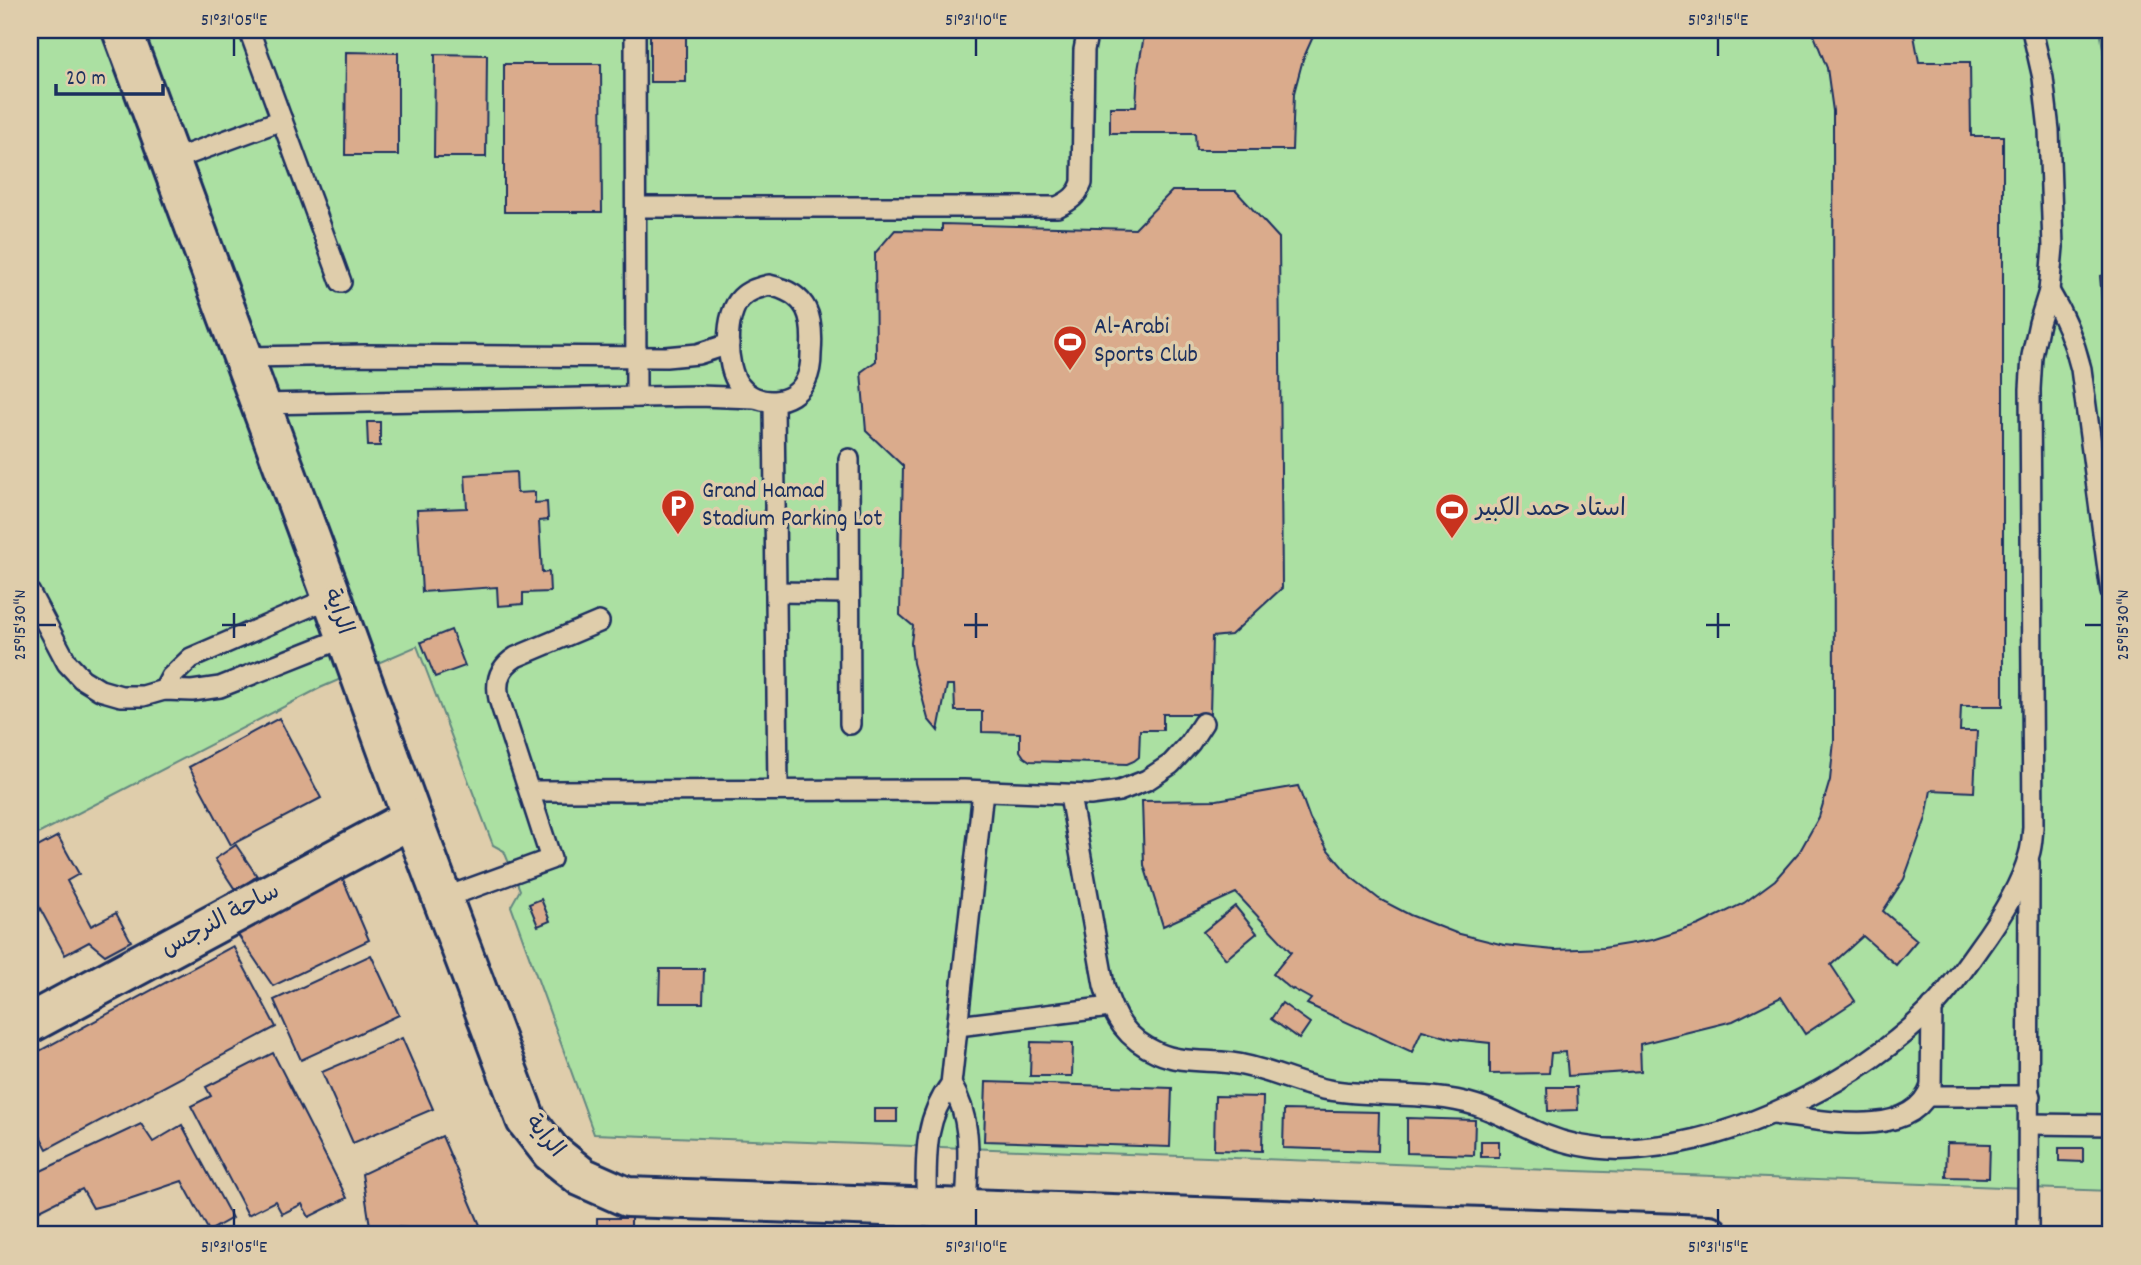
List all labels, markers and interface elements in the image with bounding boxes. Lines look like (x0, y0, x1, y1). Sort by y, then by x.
text: 51°31'05"E (201, 9, 267, 34)
text: 51°31'10"E (945, 9, 1007, 34)
text: 51°31'15"E (1688, 9, 1748, 34)
scale bar (56, 52, 163, 96)
text: 20 m (66, 65, 106, 95)
place label: Al-Arabi Sports Club (1094, 311, 1198, 373)
sports icon: Al-Arabi Sports Club (1051, 323, 1089, 372)
place label: Grand Hamad Stadium Parking Lot (702, 475, 883, 537)
parking icon: Grand Hamad Stadium Parking Lot (659, 487, 697, 536)
sports icon: استاد حمد الكبير (1433, 491, 1471, 540)
place label: استاد حمد الكبير (1474, 493, 1626, 527)
street label: الراية (313, 584, 361, 640)
text: 25°15'30"N (9, 590, 34, 660)
text: 25°15'30"N (2112, 590, 2137, 660)
street label: ساحة النرجس (156, 875, 286, 967)
street label: الراية (516, 1108, 572, 1166)
text: 51°31'05"E (201, 1236, 267, 1261)
text: 51°31'10"E (945, 1236, 1007, 1261)
text: 51°31'15"E (1688, 1236, 1748, 1261)

